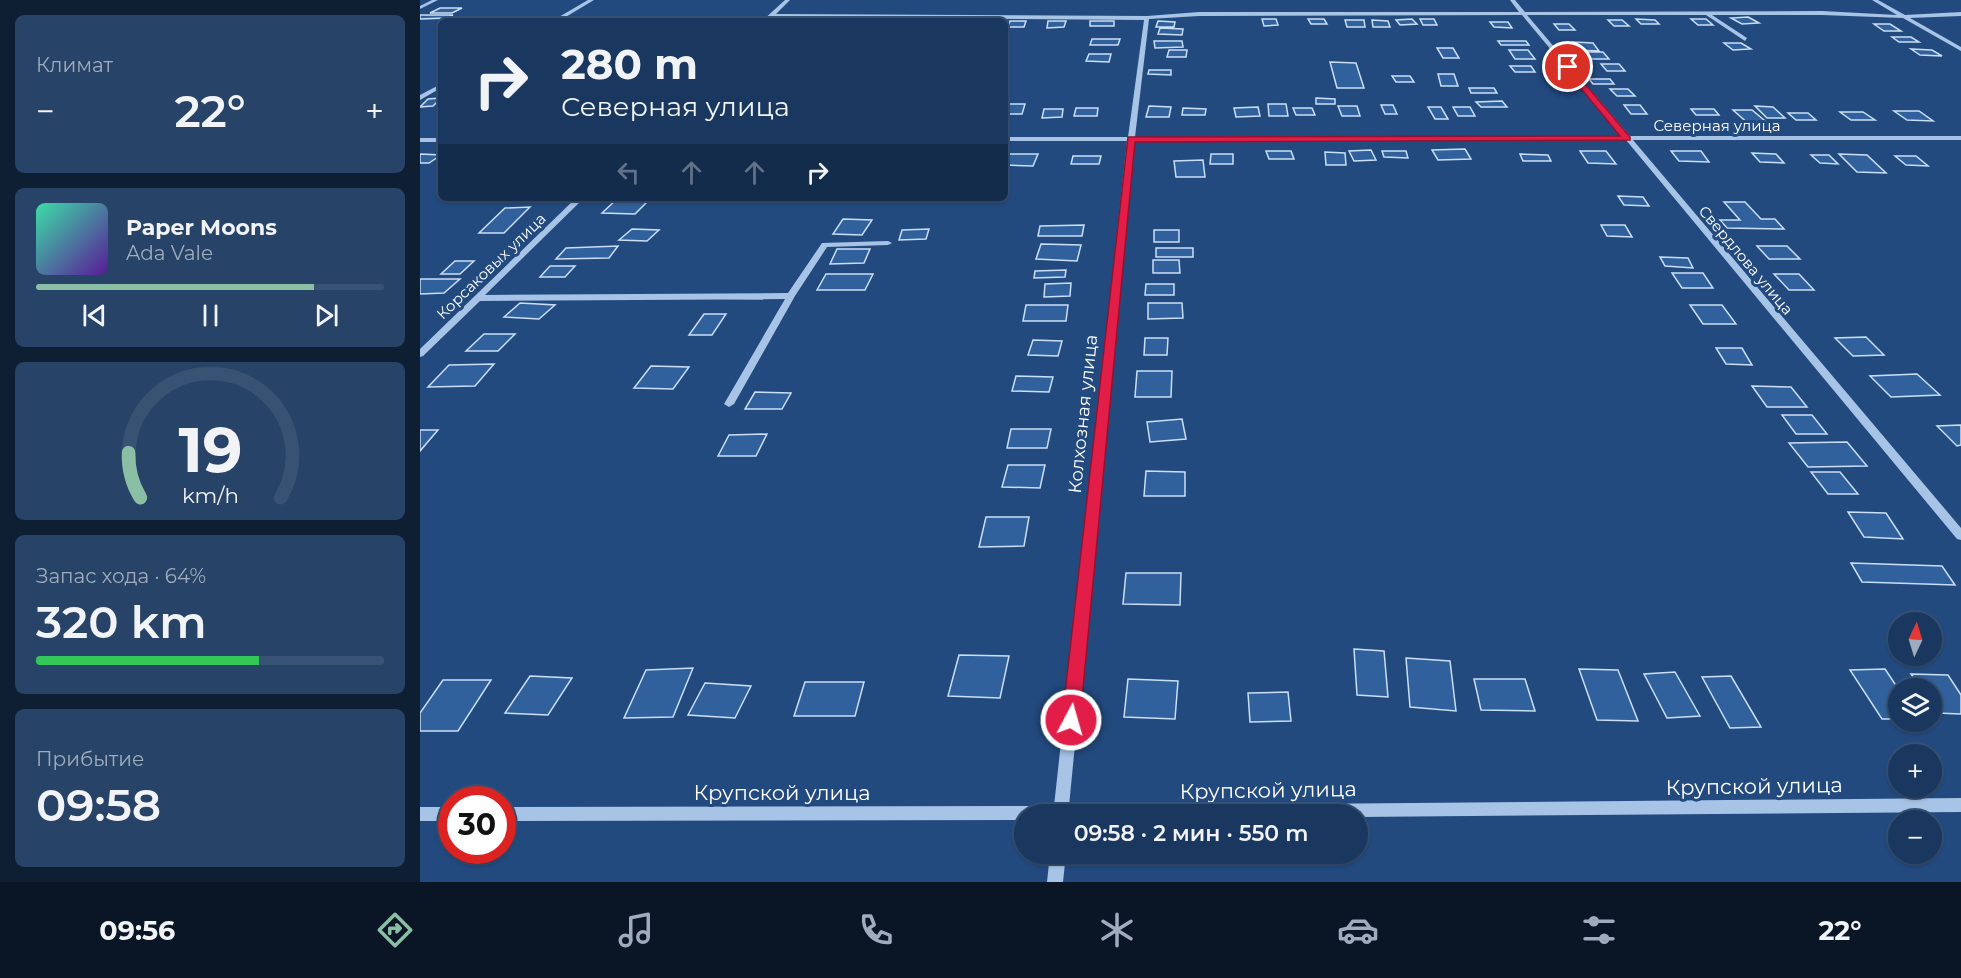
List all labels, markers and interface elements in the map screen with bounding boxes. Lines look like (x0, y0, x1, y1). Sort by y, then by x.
text: 280 m (561, 38, 698, 90)
pin (1542, 41, 1593, 92)
icon: right (462, 42, 540, 120)
icon: arrive (1551, 50, 1584, 83)
text: Климат (36, 53, 113, 77)
text: 22° (174, 83, 246, 138)
text: Северная улица (561, 90, 790, 123)
text: − (36, 91, 55, 131)
text: + (365, 91, 384, 131)
street label: Северная улица (1653, 116, 1781, 135)
icon: left (612, 156, 645, 189)
icon: ahead (675, 156, 708, 189)
icon: ahead (738, 156, 771, 189)
icon: right (801, 156, 834, 189)
street label: Свердлова улица (1695, 201, 1797, 319)
street label: Корсаковых улица (432, 209, 550, 323)
text: Paper Moons (126, 214, 277, 241)
text: Ada Vale (126, 241, 213, 265)
icon: previous (78, 299, 111, 332)
icon: pause (194, 299, 227, 332)
icon: next (310, 299, 343, 332)
street label: Колхозная улица (1064, 334, 1102, 494)
text: 19 (178, 412, 242, 488)
text: km/h (181, 482, 239, 508)
text: Запас хода · 64% (36, 564, 206, 588)
text: 320 km (36, 594, 207, 649)
north arrow (1888, 612, 1942, 666)
map controls (1888, 612, 1942, 864)
button: layers (1888, 678, 1942, 732)
position arrow (1039, 688, 1103, 752)
button: + (1888, 744, 1942, 798)
text: Прибытие (36, 747, 144, 771)
street label: Крупской улица (1665, 772, 1843, 800)
street label: Крупской улица (1179, 776, 1357, 804)
text: 09:58 (36, 777, 161, 832)
street label: Крупской улица (693, 780, 871, 805)
speed limit sign: 30 (438, 786, 516, 864)
button: − (1888, 810, 1942, 864)
text: 09:58 · 2 мин · 550 m (1074, 820, 1308, 847)
icon: directions (374, 909, 416, 951)
icon: music (615, 909, 657, 951)
icon: phone (855, 909, 897, 951)
icon: climate (1096, 909, 1138, 951)
icon: car (1337, 909, 1379, 951)
icon: filters (1578, 909, 1620, 951)
text: 09:56 (99, 914, 175, 947)
text: 22° (1818, 914, 1862, 947)

